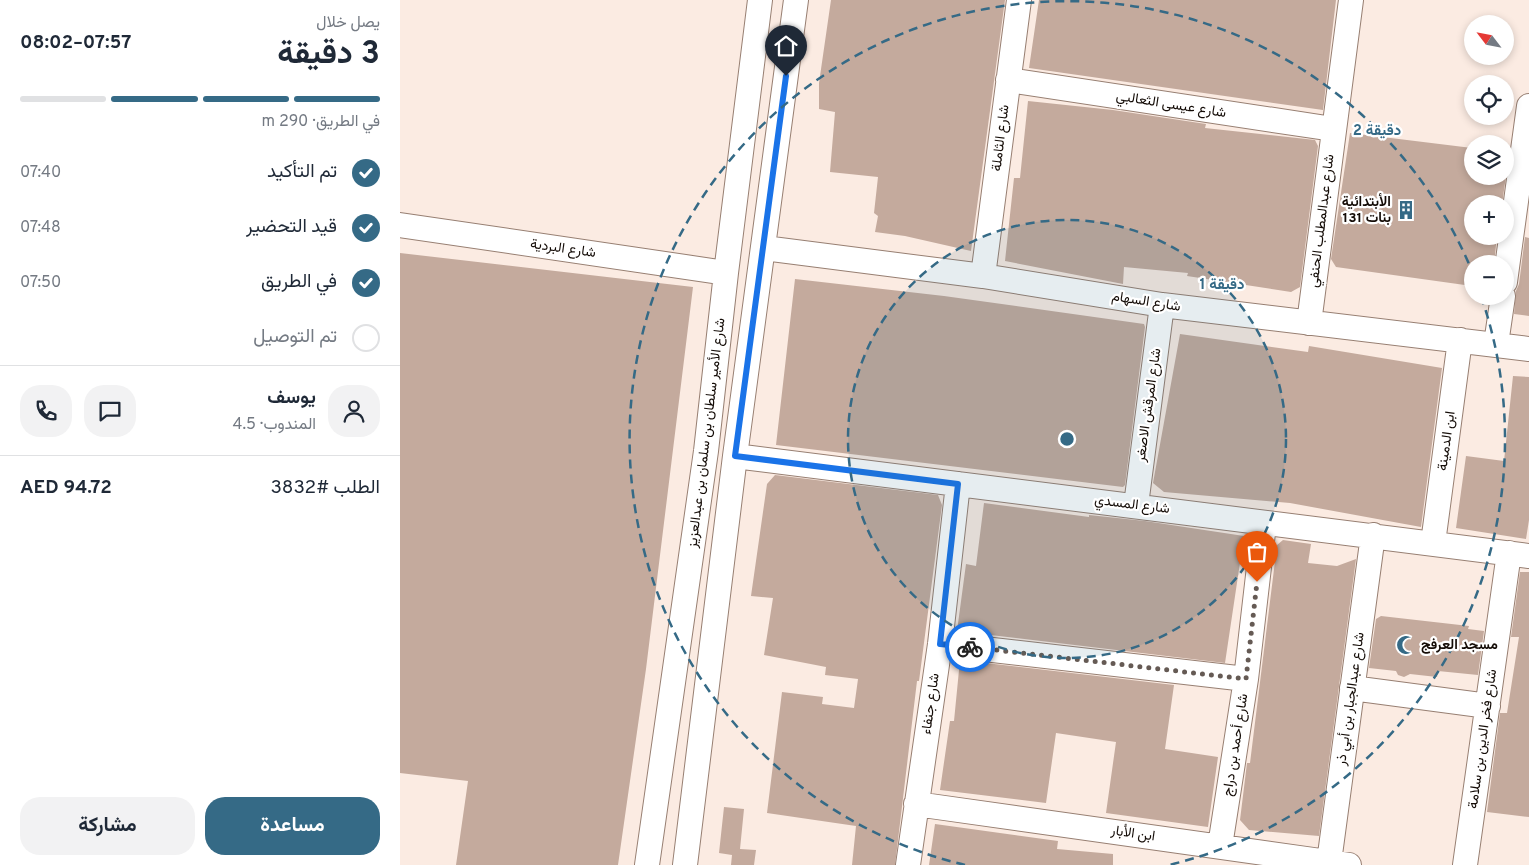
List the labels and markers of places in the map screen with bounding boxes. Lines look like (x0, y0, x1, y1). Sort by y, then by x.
pin (765, 25, 807, 76)
place label: الأبتدائية 131 بنات (1342, 193, 1391, 227)
building icon: الأبتدائية 131 بنات (1395, 199, 1417, 221)
centre of rings (1058, 430, 1076, 448)
pin (1236, 531, 1278, 582)
mosque icon: مسجد العرفج (1395, 634, 1417, 656)
place label: مسجد العرفج (1421, 637, 1498, 654)

